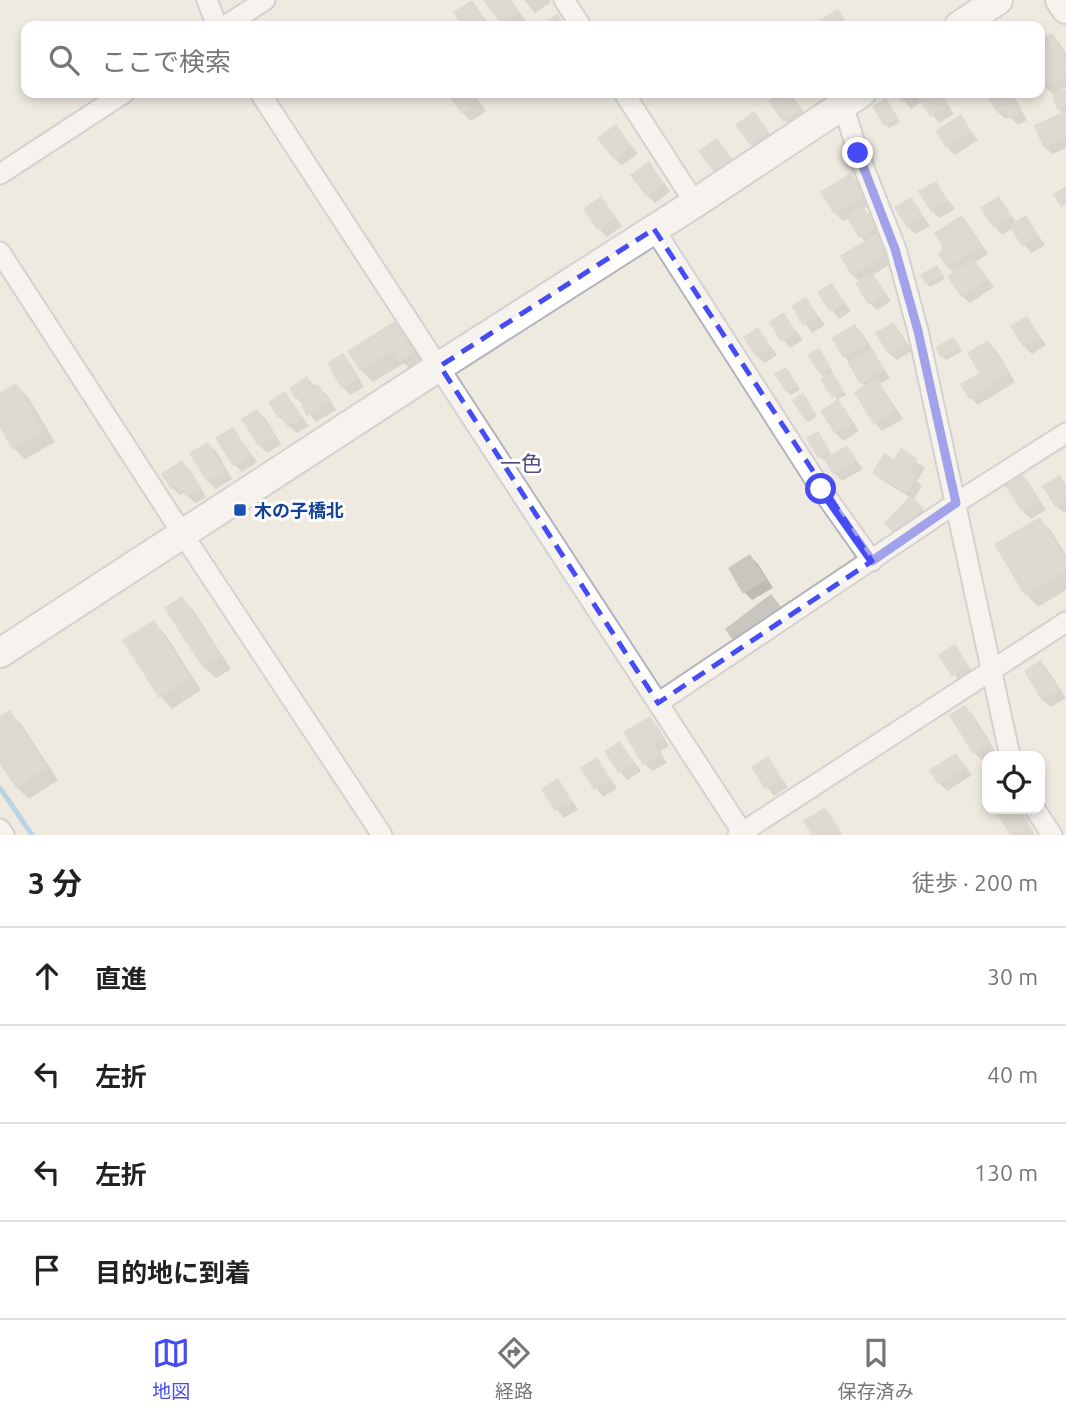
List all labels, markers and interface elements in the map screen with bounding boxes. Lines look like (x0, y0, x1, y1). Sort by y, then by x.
search box (21, 21, 1045, 98)
icon: search (45, 41, 83, 79)
text: ここで検索 (101, 47, 231, 76)
route end (842, 137, 873, 168)
district label: 一色 (500, 451, 542, 475)
route start (805, 473, 836, 504)
place label: 木の子橋北 (254, 500, 344, 520)
marker: 木の子橋北 (232, 502, 248, 518)
map controls (982, 751, 1045, 814)
button: locate (982, 751, 1045, 814)
text: 3 分 (28, 866, 82, 900)
text: 徒歩 · 200 m (912, 870, 1038, 895)
icon: ahead (28, 957, 66, 995)
text: 直進 (95, 964, 147, 993)
text: 30 m (987, 964, 1038, 989)
icon: left (28, 1055, 66, 1093)
text: 左折 (95, 1062, 147, 1091)
text: 40 m (987, 1062, 1038, 1087)
icon: left (28, 1153, 66, 1191)
text: 左折 (95, 1160, 147, 1189)
text: 130 m (974, 1160, 1038, 1185)
icon: arrive (28, 1251, 66, 1289)
text: 目的地に到着 (95, 1258, 251, 1287)
tab: 地図 (152, 1334, 190, 1403)
tab: 経路 (495, 1334, 533, 1403)
tab: 保存済み (838, 1334, 914, 1403)

